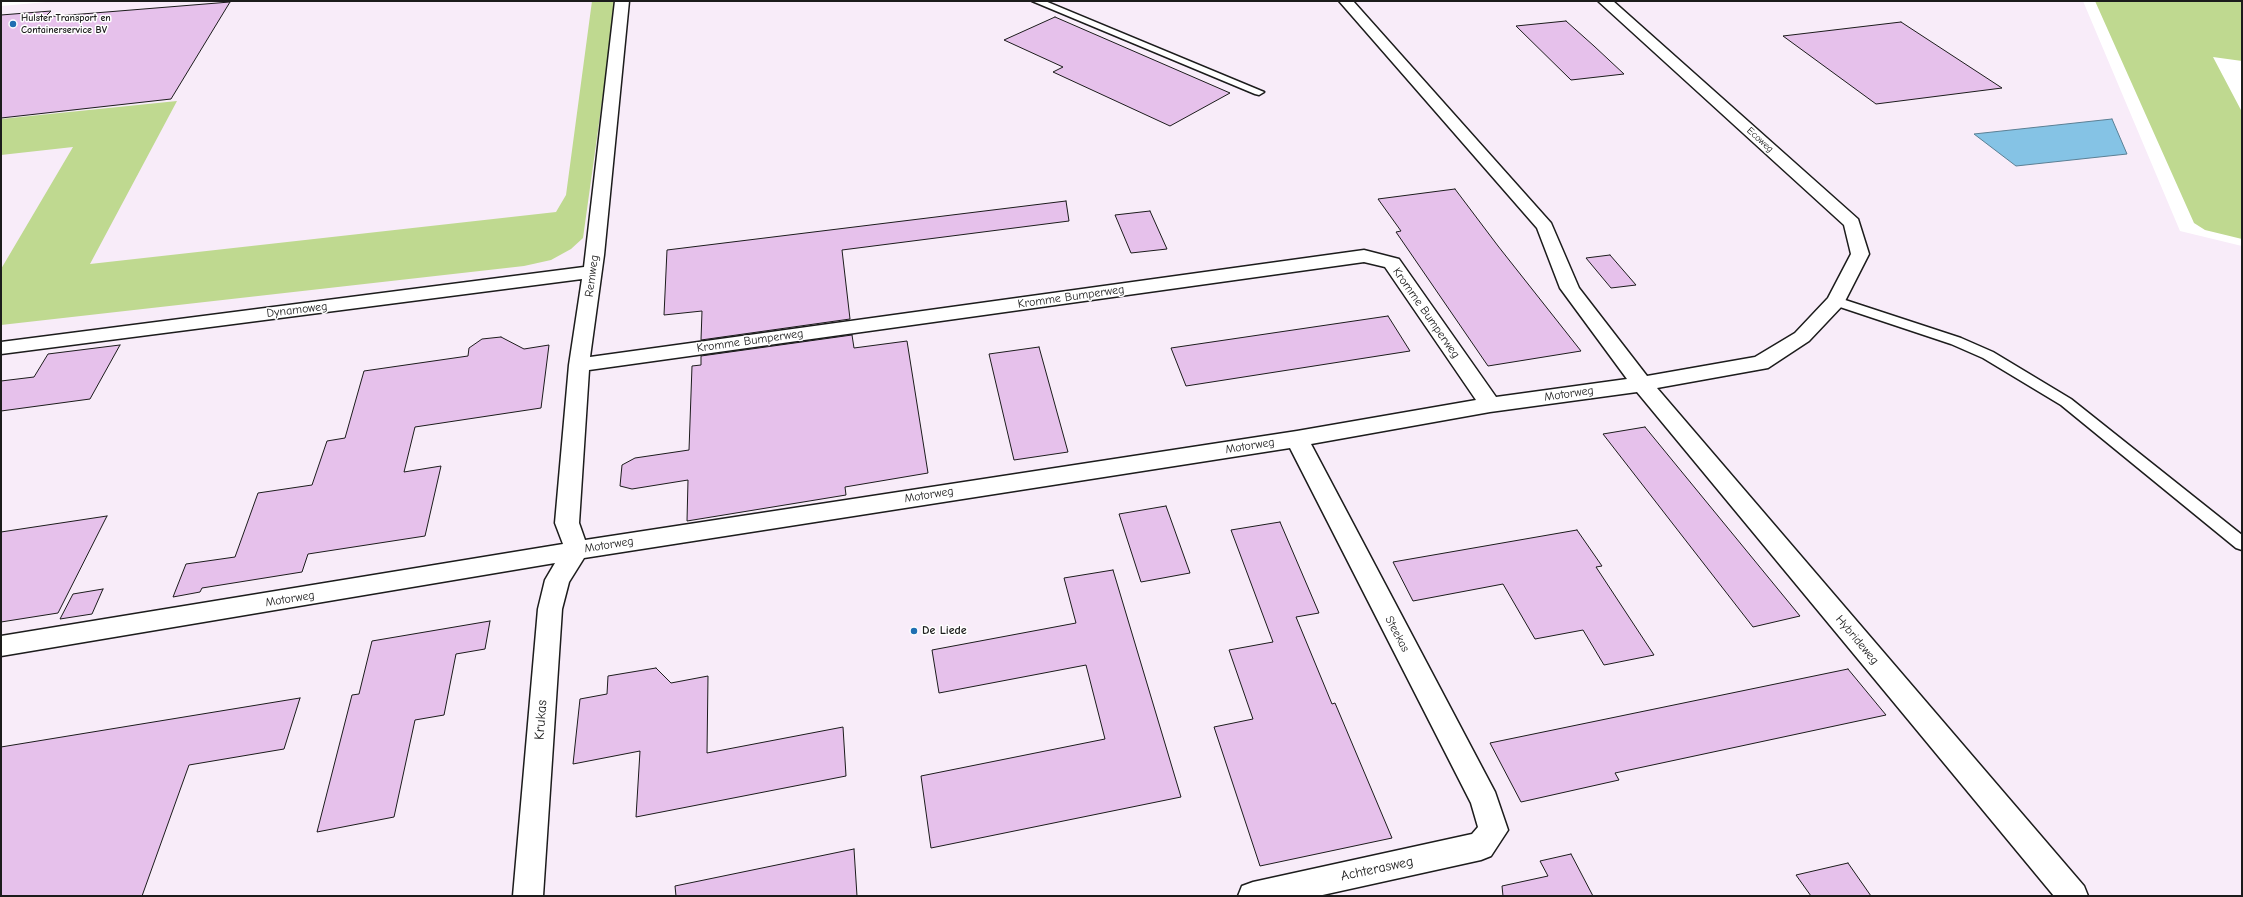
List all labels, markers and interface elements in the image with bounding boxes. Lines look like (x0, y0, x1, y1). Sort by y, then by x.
place label: Hulster Transport en Containerservice BV (21, 12, 111, 36)
marker: Hulster Transport en Containerservice BV (8, 19, 18, 29)
street label: Ecoweg (1744, 125, 1776, 155)
street label: Remweg (582, 254, 602, 298)
street label: Kromme Bumperweg (1389, 265, 1463, 361)
street label: Kromme Bumperweg (1017, 282, 1125, 312)
street label: Dynamoweg (266, 299, 328, 321)
street label: Kromme Bumperweg (696, 326, 804, 356)
street label: Motorweg (1543, 383, 1595, 405)
street label: Motorweg (1224, 435, 1276, 457)
street label: Motorweg (903, 484, 955, 506)
street label: Motorweg (583, 534, 635, 556)
street label: Motorweg (264, 588, 316, 610)
street label: Hybrideweg (1832, 613, 1882, 667)
street label: Steekas (1382, 614, 1412, 654)
place label: De Liede (922, 624, 967, 638)
marker: De Liede (909, 626, 919, 636)
street label: Krukas (531, 699, 551, 741)
street label: Achterasweg (1339, 853, 1415, 885)

